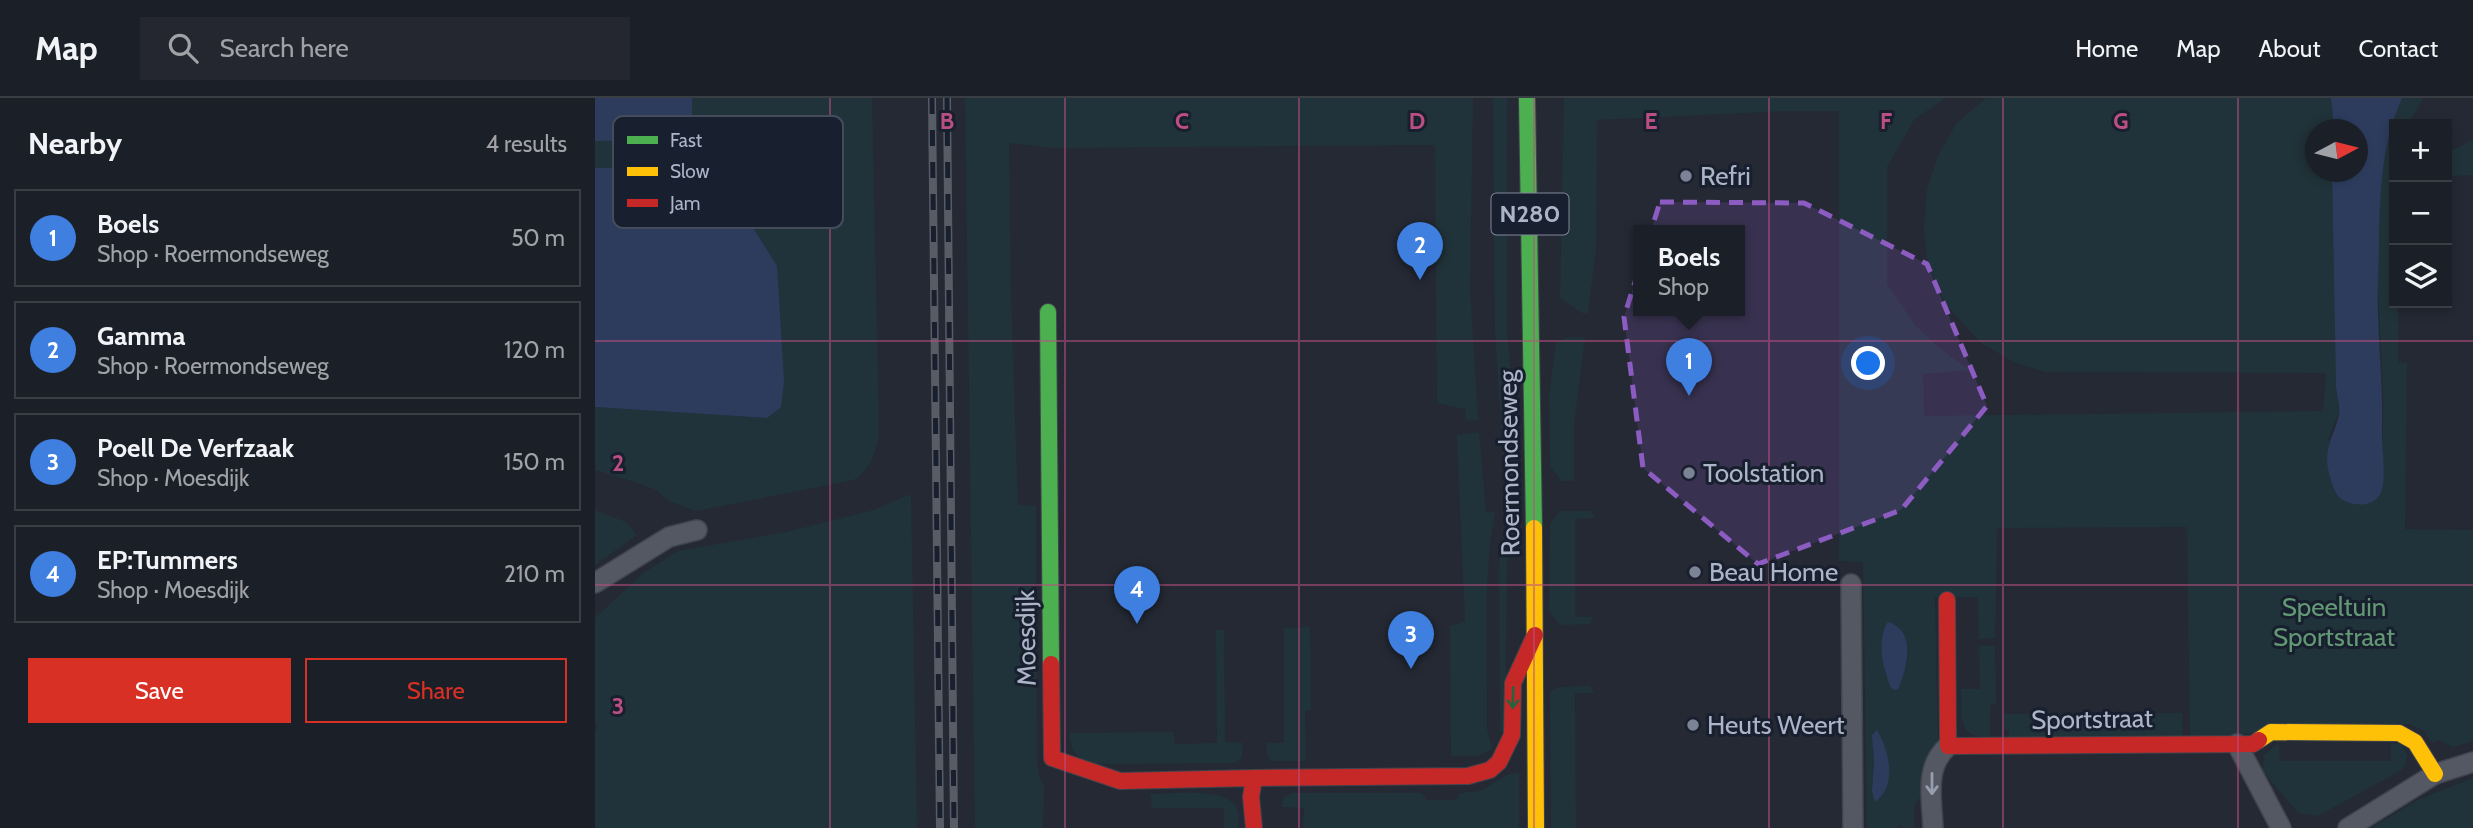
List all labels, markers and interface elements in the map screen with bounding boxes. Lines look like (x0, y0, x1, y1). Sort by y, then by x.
search box (140, 17, 630, 80)
text: Map (35, 28, 98, 68)
icon: search (164, 29, 202, 67)
text: Search here (220, 32, 349, 64)
text: Home (2075, 34, 2138, 63)
text: Map (2176, 34, 2221, 63)
text: About (2259, 34, 2321, 63)
text: Contact (2359, 34, 2438, 63)
text: B (940, 107, 954, 135)
text: C (1175, 107, 1189, 135)
text: D (1409, 107, 1425, 135)
text: E (1644, 107, 1658, 135)
text: F (1880, 107, 1892, 135)
text: G (2113, 107, 2129, 135)
legend (613, 116, 843, 228)
north arrow (2305, 119, 2368, 182)
map controls (2389, 119, 2452, 308)
button: + (2389, 119, 2452, 182)
text: Nearby (28, 125, 122, 162)
text: Fast (670, 129, 703, 152)
text: 4 results (486, 130, 567, 158)
text: Slow (670, 160, 710, 183)
place label: Refri (1700, 160, 1751, 192)
marker: Refri (1678, 168, 1694, 184)
button: − (2389, 182, 2452, 245)
text: Jam (669, 192, 700, 215)
road number: N280 (1492, 194, 1569, 234)
text: Boels (97, 208, 159, 240)
pin: 2 (1397, 222, 1443, 280)
text: 1 (49, 224, 57, 252)
text: 50 m (511, 224, 565, 252)
popup (1633, 225, 1745, 316)
text: Shop · Roermondseweg (97, 240, 329, 268)
text: Boels (1658, 241, 1720, 273)
button: layers (2389, 245, 2452, 308)
text: Shop (1658, 273, 1709, 301)
text: Gamma (97, 320, 185, 352)
text: 2 (47, 336, 59, 364)
text: 120 m (504, 336, 565, 364)
pin: 1 (1666, 338, 1712, 396)
your location (1851, 346, 1885, 380)
text: Shop · Roermondseweg (97, 352, 329, 380)
street label: Roermondseweg (1491, 369, 1527, 556)
text: Poell De Verfzaak (97, 432, 294, 464)
text: 3 (47, 448, 59, 476)
text: 150 m (504, 448, 565, 476)
text: 2 (612, 449, 624, 477)
place label: Toolstation (1703, 457, 1824, 489)
text: Shop · Moesdijk (97, 464, 249, 492)
marker: Toolstation (1681, 465, 1697, 481)
text: EP:Tummers (97, 544, 238, 576)
place label: Beau Home (1709, 556, 1838, 588)
text: 4 (46, 560, 60, 588)
text: 210 m (504, 560, 565, 588)
marker: Beau Home (1687, 564, 1703, 580)
pin: 4 (1114, 566, 1160, 624)
text: Shop · Moesdijk (97, 576, 249, 604)
street label: Moesdijk (1009, 589, 1043, 686)
park label: Speeltuin Sportstraat (2273, 591, 2395, 653)
pin: 3 (1388, 611, 1434, 669)
button: Save (28, 658, 291, 723)
button: Share (305, 658, 567, 723)
one-way arrow (1506, 686, 1519, 709)
text: 3 (612, 692, 624, 720)
street label: Sportstraat (2031, 702, 2153, 736)
place label: Heuts Weert (1707, 709, 1845, 741)
marker: Heuts Weert (1685, 717, 1701, 733)
one-way arrow (1925, 772, 1939, 795)

